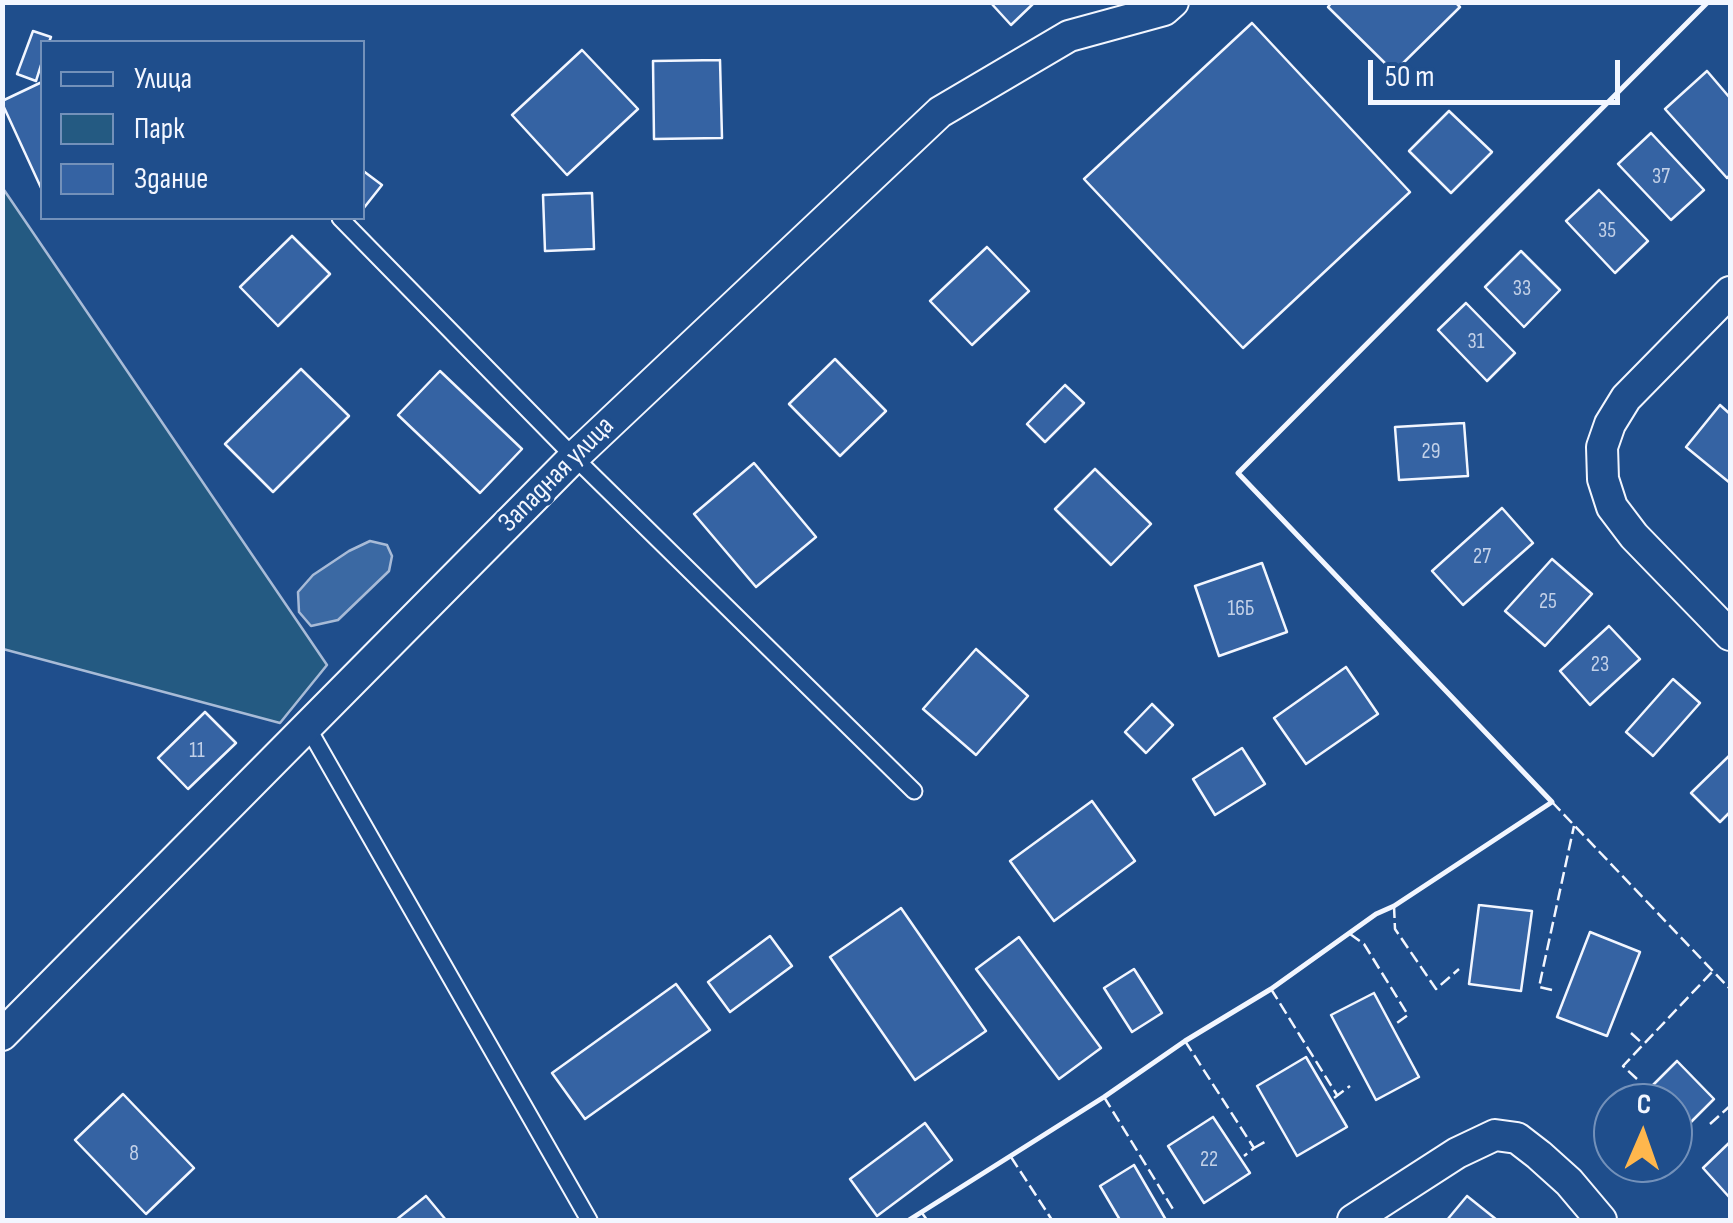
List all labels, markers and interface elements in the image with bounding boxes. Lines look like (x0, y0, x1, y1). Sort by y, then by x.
legend (40, 40, 365, 220)
scale bar (1373, 40, 1626, 102)
text: 50 m (1385, 59, 1434, 95)
text: Улица (134, 61, 192, 97)
text: Парк (134, 111, 185, 147)
text: Здание (134, 161, 208, 197)
house number: 37 (1652, 164, 1670, 190)
house number: 35 (1598, 218, 1616, 244)
house number: 33 (1513, 276, 1531, 302)
house number: 31 (1468, 329, 1484, 355)
street label: Западная улица (492, 410, 622, 540)
house number: 29 (1422, 439, 1440, 465)
house number: 27 (1473, 544, 1491, 570)
house number: 25 (1539, 589, 1557, 615)
house number: 16Б (1228, 596, 1254, 622)
house number: 23 (1591, 652, 1609, 678)
house number: 11 (189, 738, 205, 764)
north arrow (1593, 1083, 1693, 1183)
text: С (1636, 1088, 1652, 1121)
house number: 8 (129, 1141, 139, 1167)
house number: 22 (1200, 1147, 1218, 1173)

